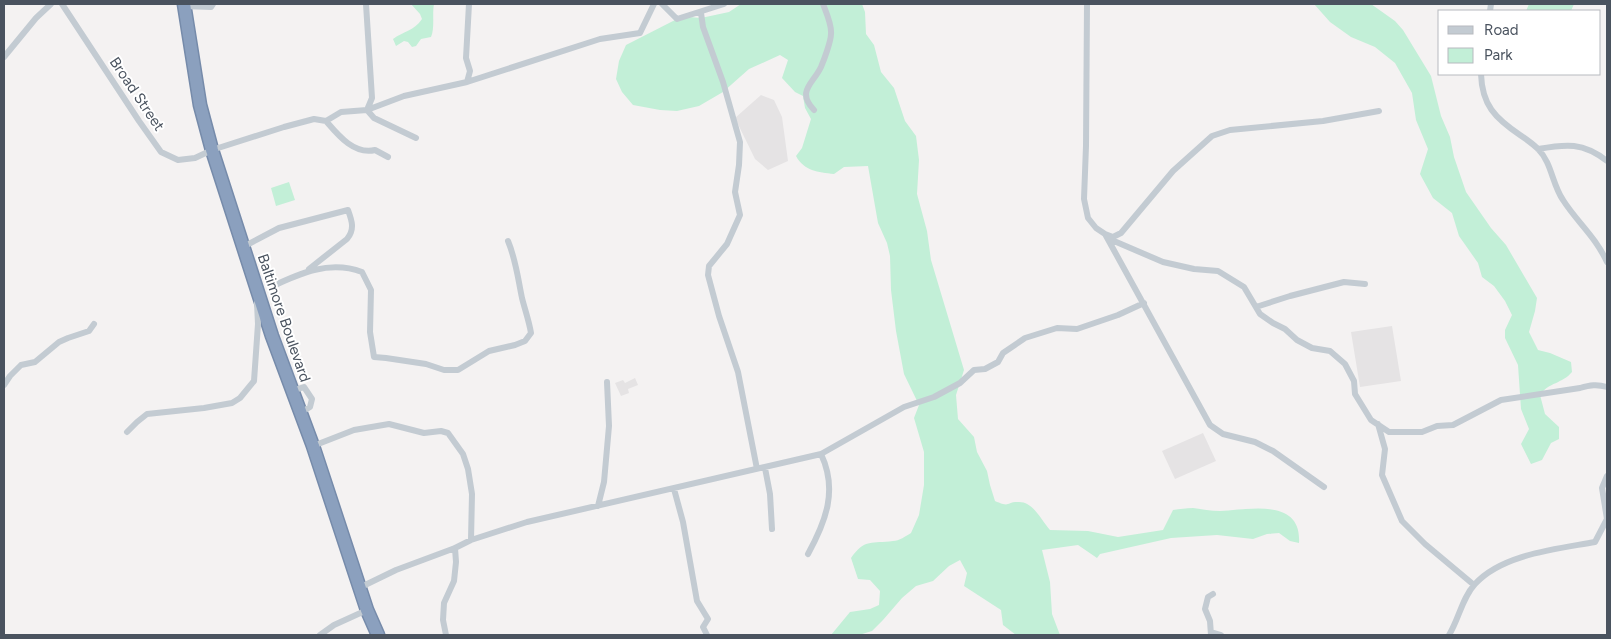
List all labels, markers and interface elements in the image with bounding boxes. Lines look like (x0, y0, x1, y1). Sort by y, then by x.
legend (1438, 10, 1601, 75)
text: Road (1484, 21, 1519, 39)
text: Park (1484, 46, 1513, 64)
street label: Broad Street (106, 54, 168, 135)
street label: Baltimore Boulevard (254, 252, 314, 384)

